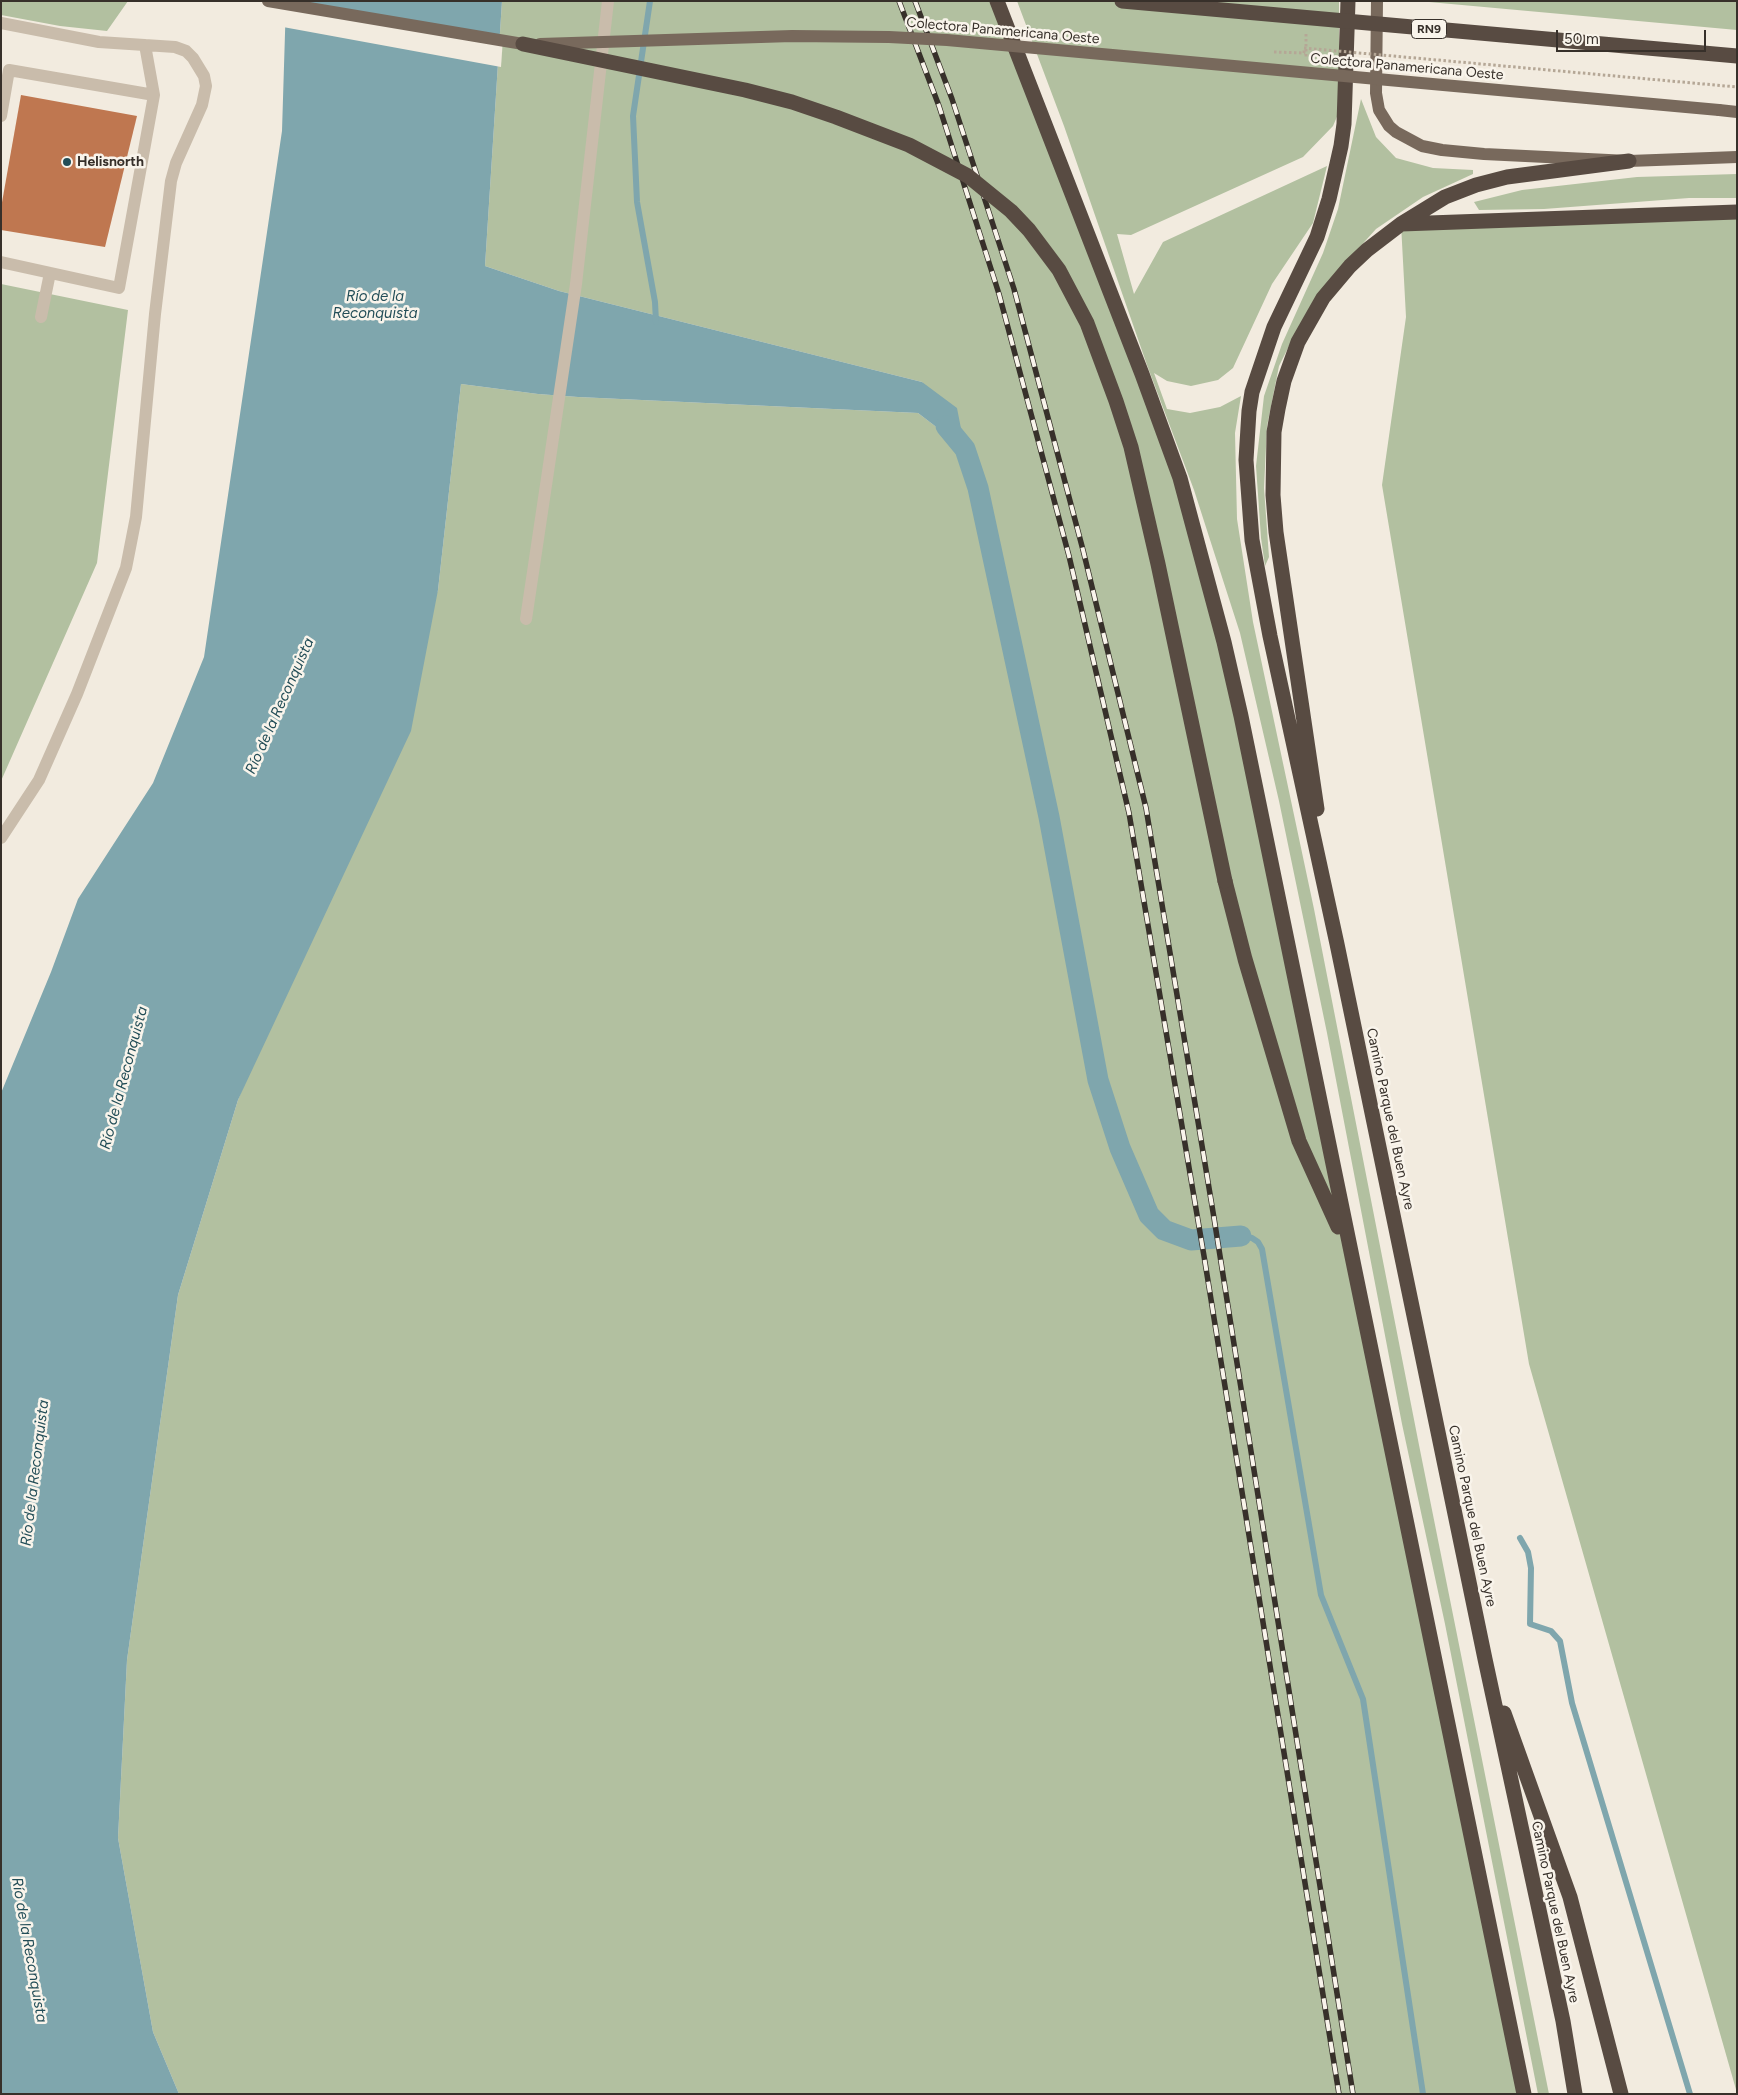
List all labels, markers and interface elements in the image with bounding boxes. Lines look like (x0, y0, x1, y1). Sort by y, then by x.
street label: Colectora Panamericana Oeste (906, 14, 1100, 48)
road number: RN9 (1412, 20, 1446, 38)
scale bar (1558, 20, 1708, 52)
text: 50 m (1564, 30, 1599, 48)
street label: Colectora Panamericana Oeste (1310, 50, 1504, 84)
place label: Helisnorth (77, 154, 144, 170)
marker: Helisnorth (61, 156, 73, 168)
water label: Río de la Reconquista (332, 288, 418, 323)
water label: Río de la Reconquista (242, 635, 318, 777)
water label: Río de la Reconquista (96, 1005, 152, 1151)
street label: Camino Parque del Buen Ayre (1363, 1027, 1417, 1211)
water label: Río de la Reconquista (17, 1399, 53, 1547)
street label: Camino Parque del Buen Ayre (1445, 1424, 1499, 1608)
street label: Camino Parque del Buen Ayre (1528, 1820, 1582, 2004)
water label: Río de la Reconquista (7, 1876, 51, 2024)

